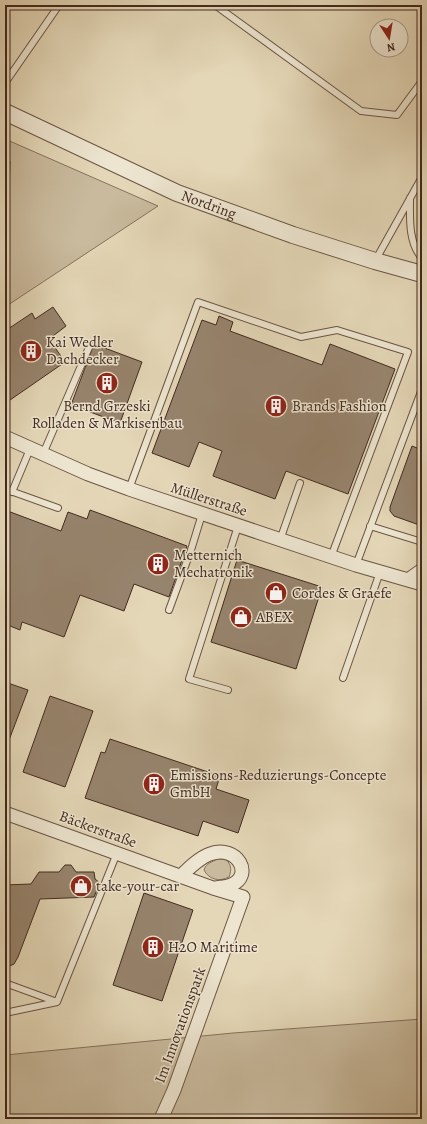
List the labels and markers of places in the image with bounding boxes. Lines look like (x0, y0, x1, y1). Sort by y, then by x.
place label: Kai Wedler Dachdecker (46, 332, 119, 369)
building icon: Kai Wedler Dachdecker (18, 338, 44, 364)
building icon: Bernd Grzeski Rolladen & Markisenbau (94, 370, 120, 396)
building icon: Brands Fashion (263, 393, 289, 419)
place label: Bernd Grzeski Rolladen & Markisenbau (32, 396, 183, 433)
place label: Brands Fashion (292, 396, 387, 416)
place label: Metternich Mechatronik (174, 545, 253, 582)
building icon: Metternich Mechatronik (145, 551, 171, 577)
shop icon: Cordes & Graefe (263, 580, 289, 606)
place label: Cordes & Graefe (292, 583, 392, 603)
shop icon: ABEX (228, 604, 254, 630)
place label: ABEX (255, 607, 293, 627)
place label: Emissions-Reduzierungs-Concepte GmbH (170, 765, 387, 802)
building icon: Emissions-Reduzierungs-Concepte GmbH (141, 771, 167, 797)
shop icon: take-your-car (68, 873, 94, 899)
place label: take-your-car (96, 876, 180, 896)
building icon: H2O Maritime (140, 934, 166, 960)
place label: H2O Maritime (168, 937, 258, 957)

